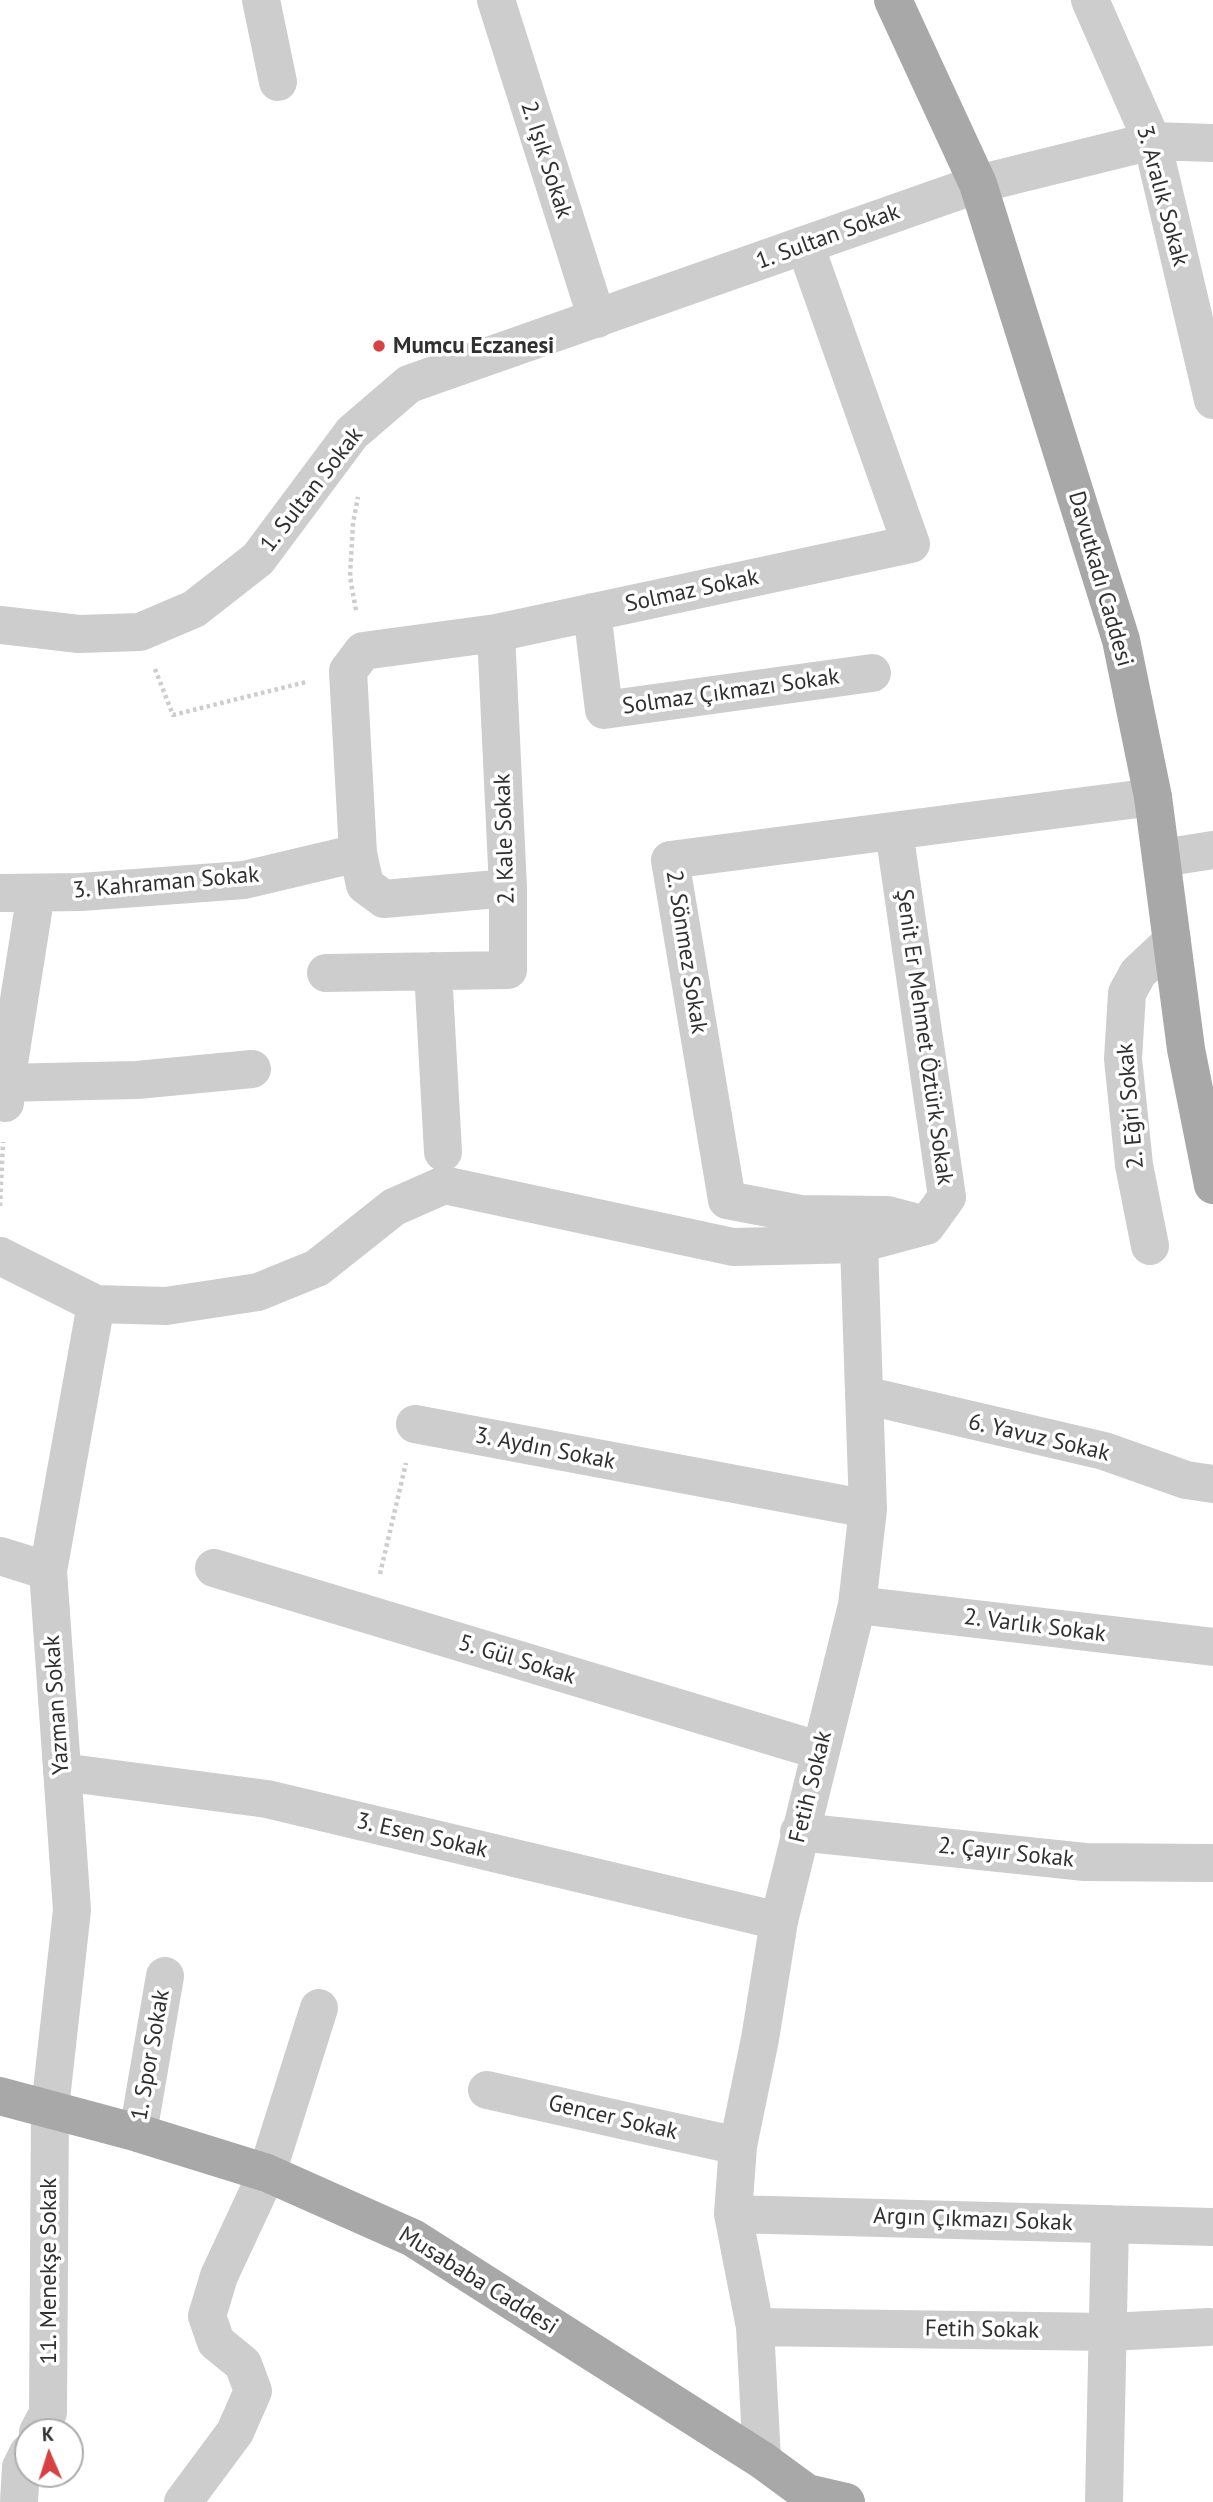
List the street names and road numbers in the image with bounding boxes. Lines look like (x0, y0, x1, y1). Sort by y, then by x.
street label: 2. Işık Sokak (514, 98, 578, 222)
street label: 3. Aralık Sokak (1130, 123, 1194, 269)
street label: 1. Sultan Sokak (752, 198, 904, 276)
street label: 1. Sultan Sokak (255, 422, 369, 558)
street label: Davutkadı Caddesi (1062, 488, 1138, 670)
street label: Solmaz Sokak (623, 563, 761, 619)
street label: Solmaz Çıkmazı Sokak (621, 663, 841, 721)
street label: 2. Kale Sokak (489, 773, 521, 905)
street label: 3. Kahraman Sokak (72, 861, 260, 905)
street label: 2. Sönmez Sokak (659, 868, 713, 1036)
street label: Şenit Er Mehmet Öztürk Sokak (890, 887, 958, 1187)
street label: 2. Eğri Sokak (1112, 1042, 1150, 1170)
street label: 6. Yavuz Sokak (966, 1408, 1112, 1468)
street label: 3. Aydın Sokak (473, 1422, 617, 1476)
street label: 2. Varlık Sokak (962, 1604, 1108, 1648)
street label: 5. Gül Sokak (455, 1629, 579, 1691)
street label: Yazman Sokak (38, 1634, 76, 1776)
street label: Fetih Sokak (784, 1728, 838, 1846)
street label: 3. Esen Sokak (354, 1807, 490, 1865)
street label: 2. Çayır Sokak (937, 1832, 1075, 1874)
street label: 1. Spor Sokak (126, 1987, 176, 2123)
street label: Gencer Sokak (546, 2090, 680, 2146)
street label: 11. Menekşe Sokak (35, 2178, 63, 2364)
street label: Argın Çıkmazı Sokak (873, 2203, 1073, 2237)
street label: Musababa Caddesi (394, 2221, 562, 2341)
street label: Fetih Sokak (925, 2315, 1039, 2345)

